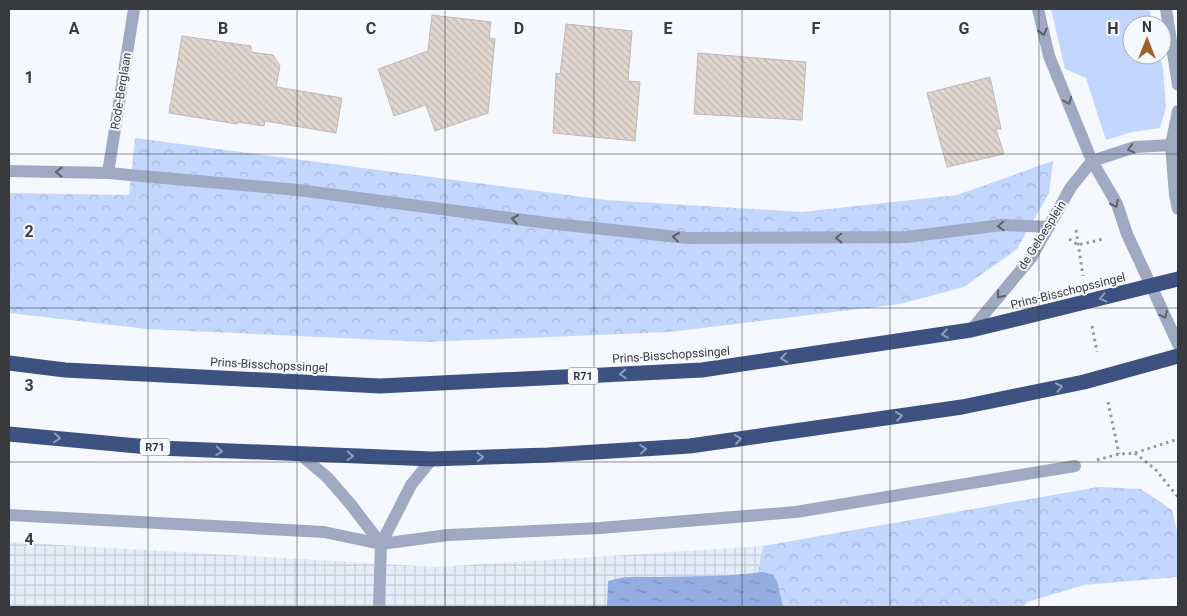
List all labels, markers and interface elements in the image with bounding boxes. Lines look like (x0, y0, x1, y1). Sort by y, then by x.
north arrow (1122, 15, 1172, 65)
text: A (69, 19, 80, 38)
text: B (218, 19, 228, 38)
text: C (366, 19, 376, 38)
text: D (514, 19, 524, 38)
text: E (664, 19, 673, 38)
text: F (812, 19, 821, 38)
text: G (959, 19, 970, 38)
text: H (1107, 19, 1119, 38)
text: N (1142, 19, 1152, 35)
one-way arrow (1038, 28, 1048, 36)
street label: Rode-Berglaan (108, 51, 134, 131)
text: 1 (24, 68, 34, 87)
one-way arrow (1061, 96, 1072, 105)
one-way arrow (1126, 143, 1135, 154)
one-way arrow (55, 167, 63, 177)
street label: de Geloesplein (1015, 198, 1069, 272)
one-way arrow (1109, 198, 1119, 207)
one-way arrow (511, 214, 519, 225)
one-way arrow (996, 220, 1004, 231)
text: 2 (24, 222, 34, 241)
one-way arrow (672, 232, 680, 243)
one-way arrow (835, 233, 842, 243)
street label: Prins-Bisschopssingel (1009, 270, 1127, 312)
one-way arrow (997, 289, 1006, 298)
one-way arrow (1099, 292, 1108, 303)
one-way arrow (1158, 310, 1169, 319)
one-way arrow (941, 328, 949, 339)
street label: Prins-Bisschopssingel (612, 344, 730, 366)
one-way arrow (780, 352, 788, 363)
street label: Prins-Bisschopssingel (210, 355, 328, 375)
road number: R71 (568, 368, 598, 384)
one-way arrow (619, 369, 627, 380)
text: 3 (24, 376, 34, 395)
one-way arrow (1055, 382, 1063, 393)
one-way arrow (896, 411, 904, 422)
one-way arrow (54, 432, 62, 443)
one-way arrow (735, 434, 743, 445)
road number: R71 (140, 438, 170, 456)
one-way arrow (639, 443, 647, 454)
one-way arrow (216, 445, 224, 456)
one-way arrow (346, 451, 354, 462)
one-way arrow (477, 452, 485, 463)
text: 4 (24, 530, 34, 549)

